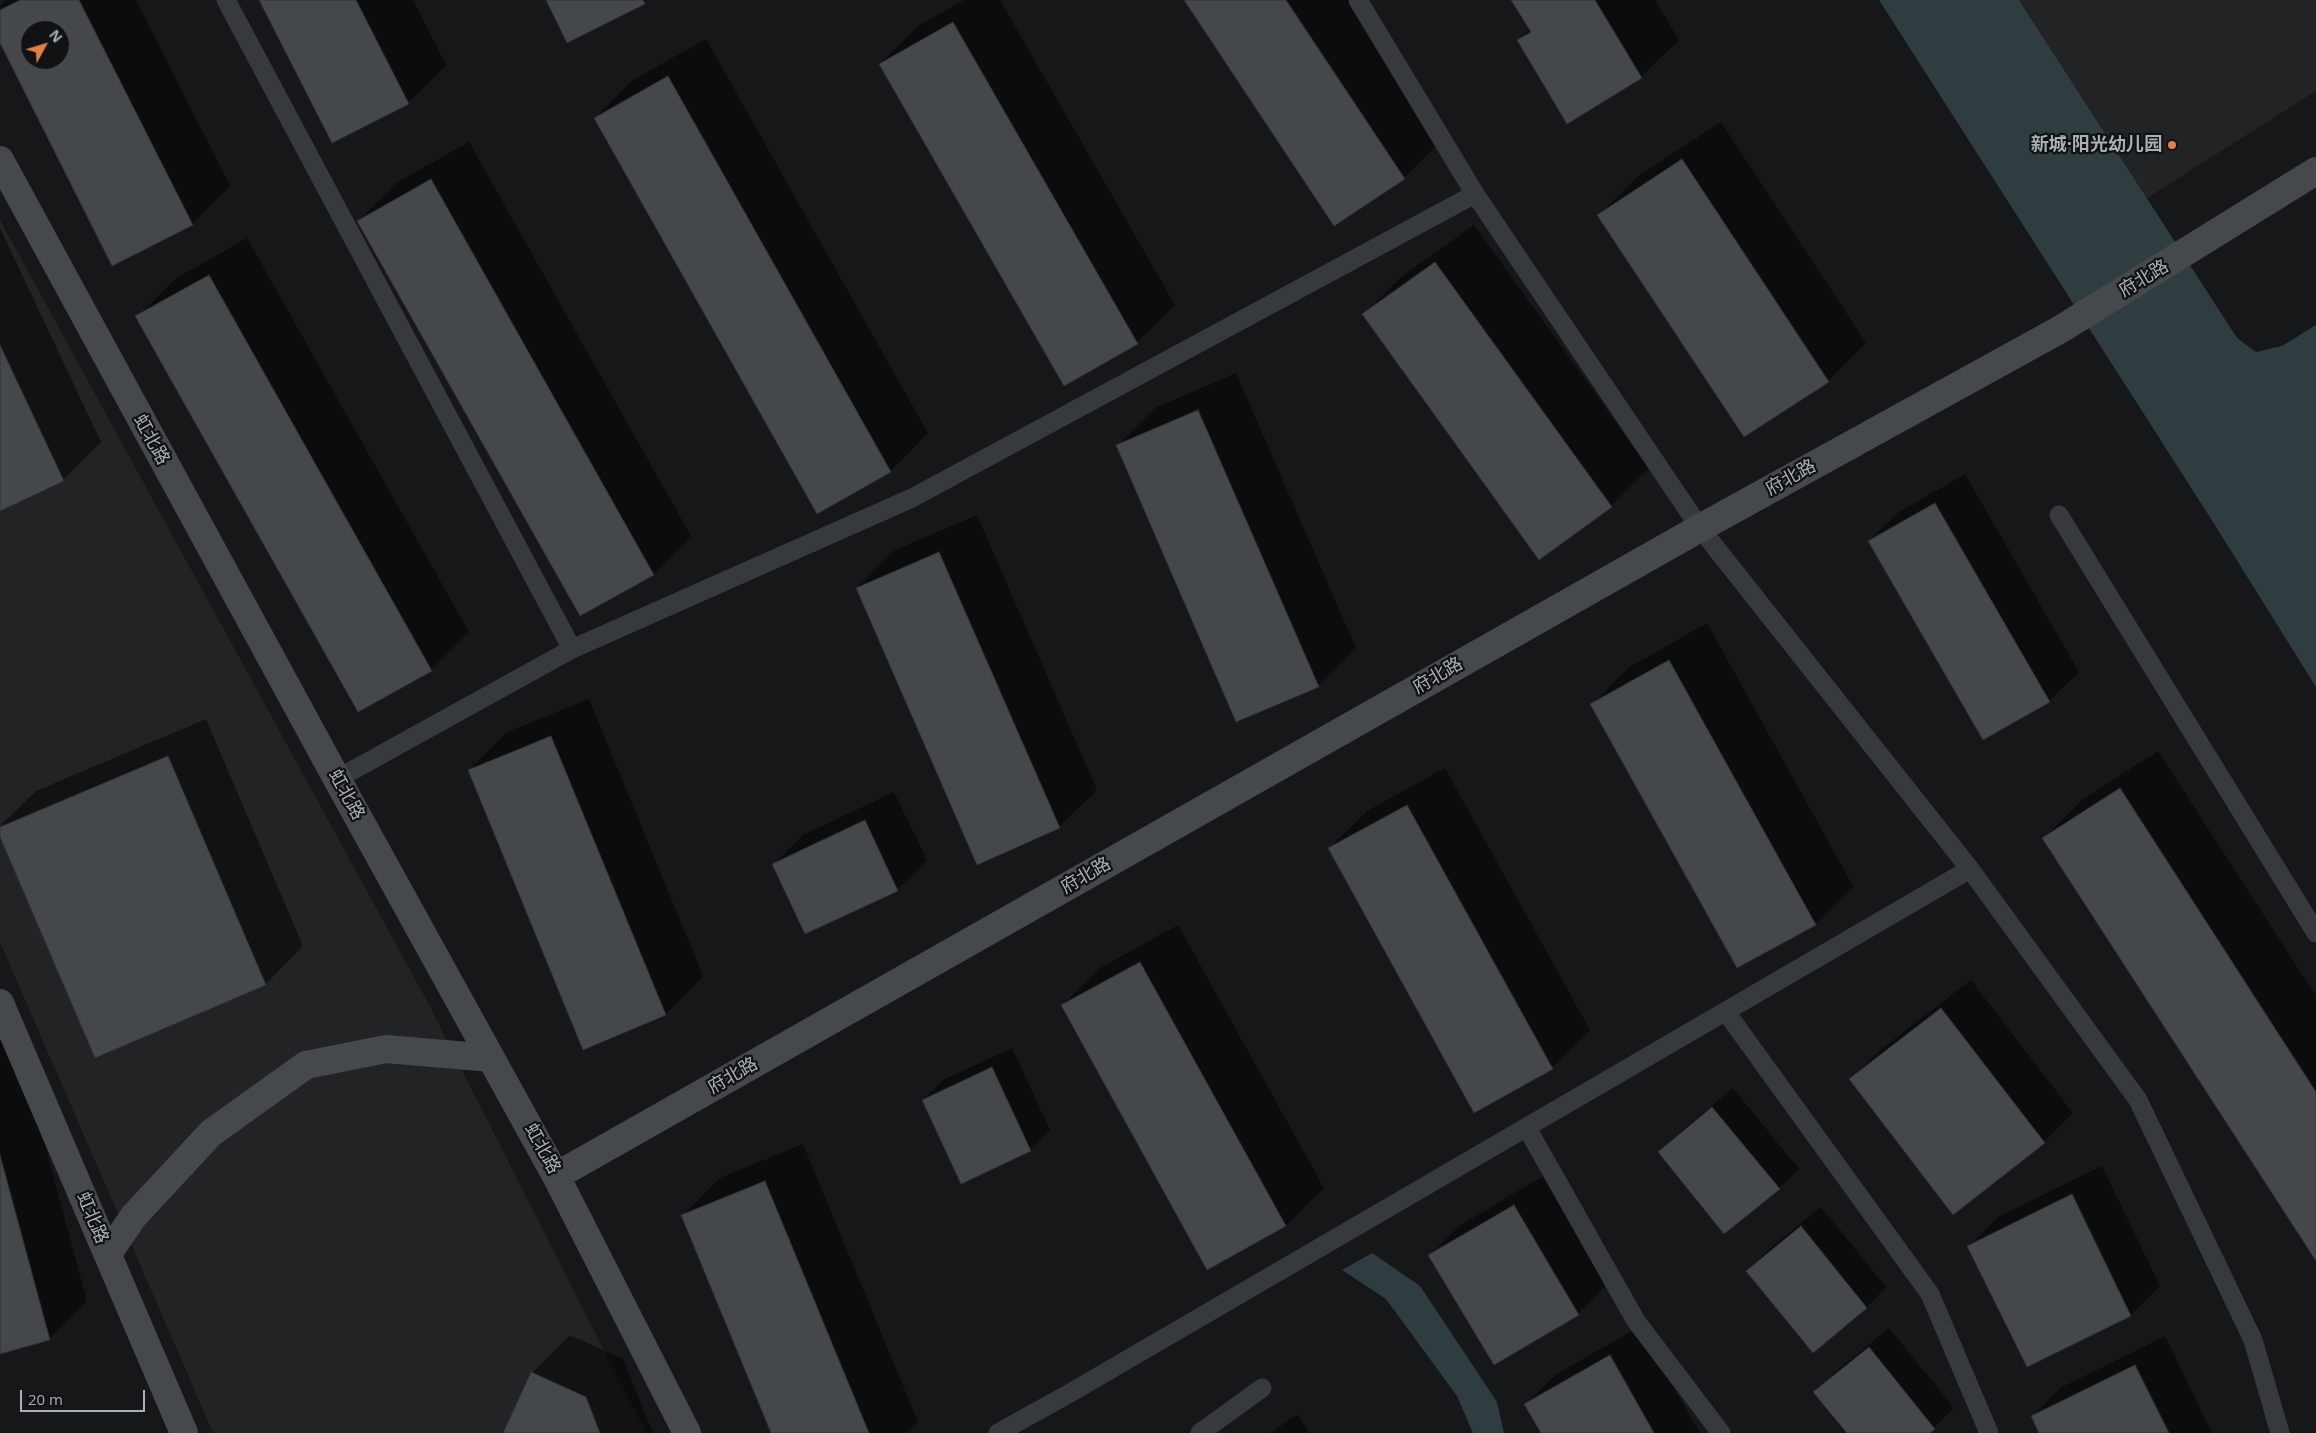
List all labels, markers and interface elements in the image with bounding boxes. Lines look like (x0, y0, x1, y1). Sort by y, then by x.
north arrow (20, 20, 70, 70)
text: N (45, 25, 67, 46)
place label: 新城·阳光幼儿园 (2031, 134, 2162, 156)
marker: 新城·阳光幼儿园 (2166, 139, 2178, 151)
street label: 府北路 (2115, 256, 2173, 302)
street label: 虹北路 (128, 411, 174, 469)
street label: 府北路 (1762, 455, 1820, 501)
street label: 府北路 (1409, 653, 1467, 699)
street label: 虹北路 (323, 766, 369, 824)
street label: 府北路 (1057, 853, 1115, 899)
street label: 府北路 (704, 1053, 762, 1099)
street label: 虹北路 (519, 1120, 565, 1178)
street label: 虹北路 (72, 1189, 112, 1247)
scale bar (22, 1380, 148, 1412)
text: 20 m (28, 1389, 63, 1409)

